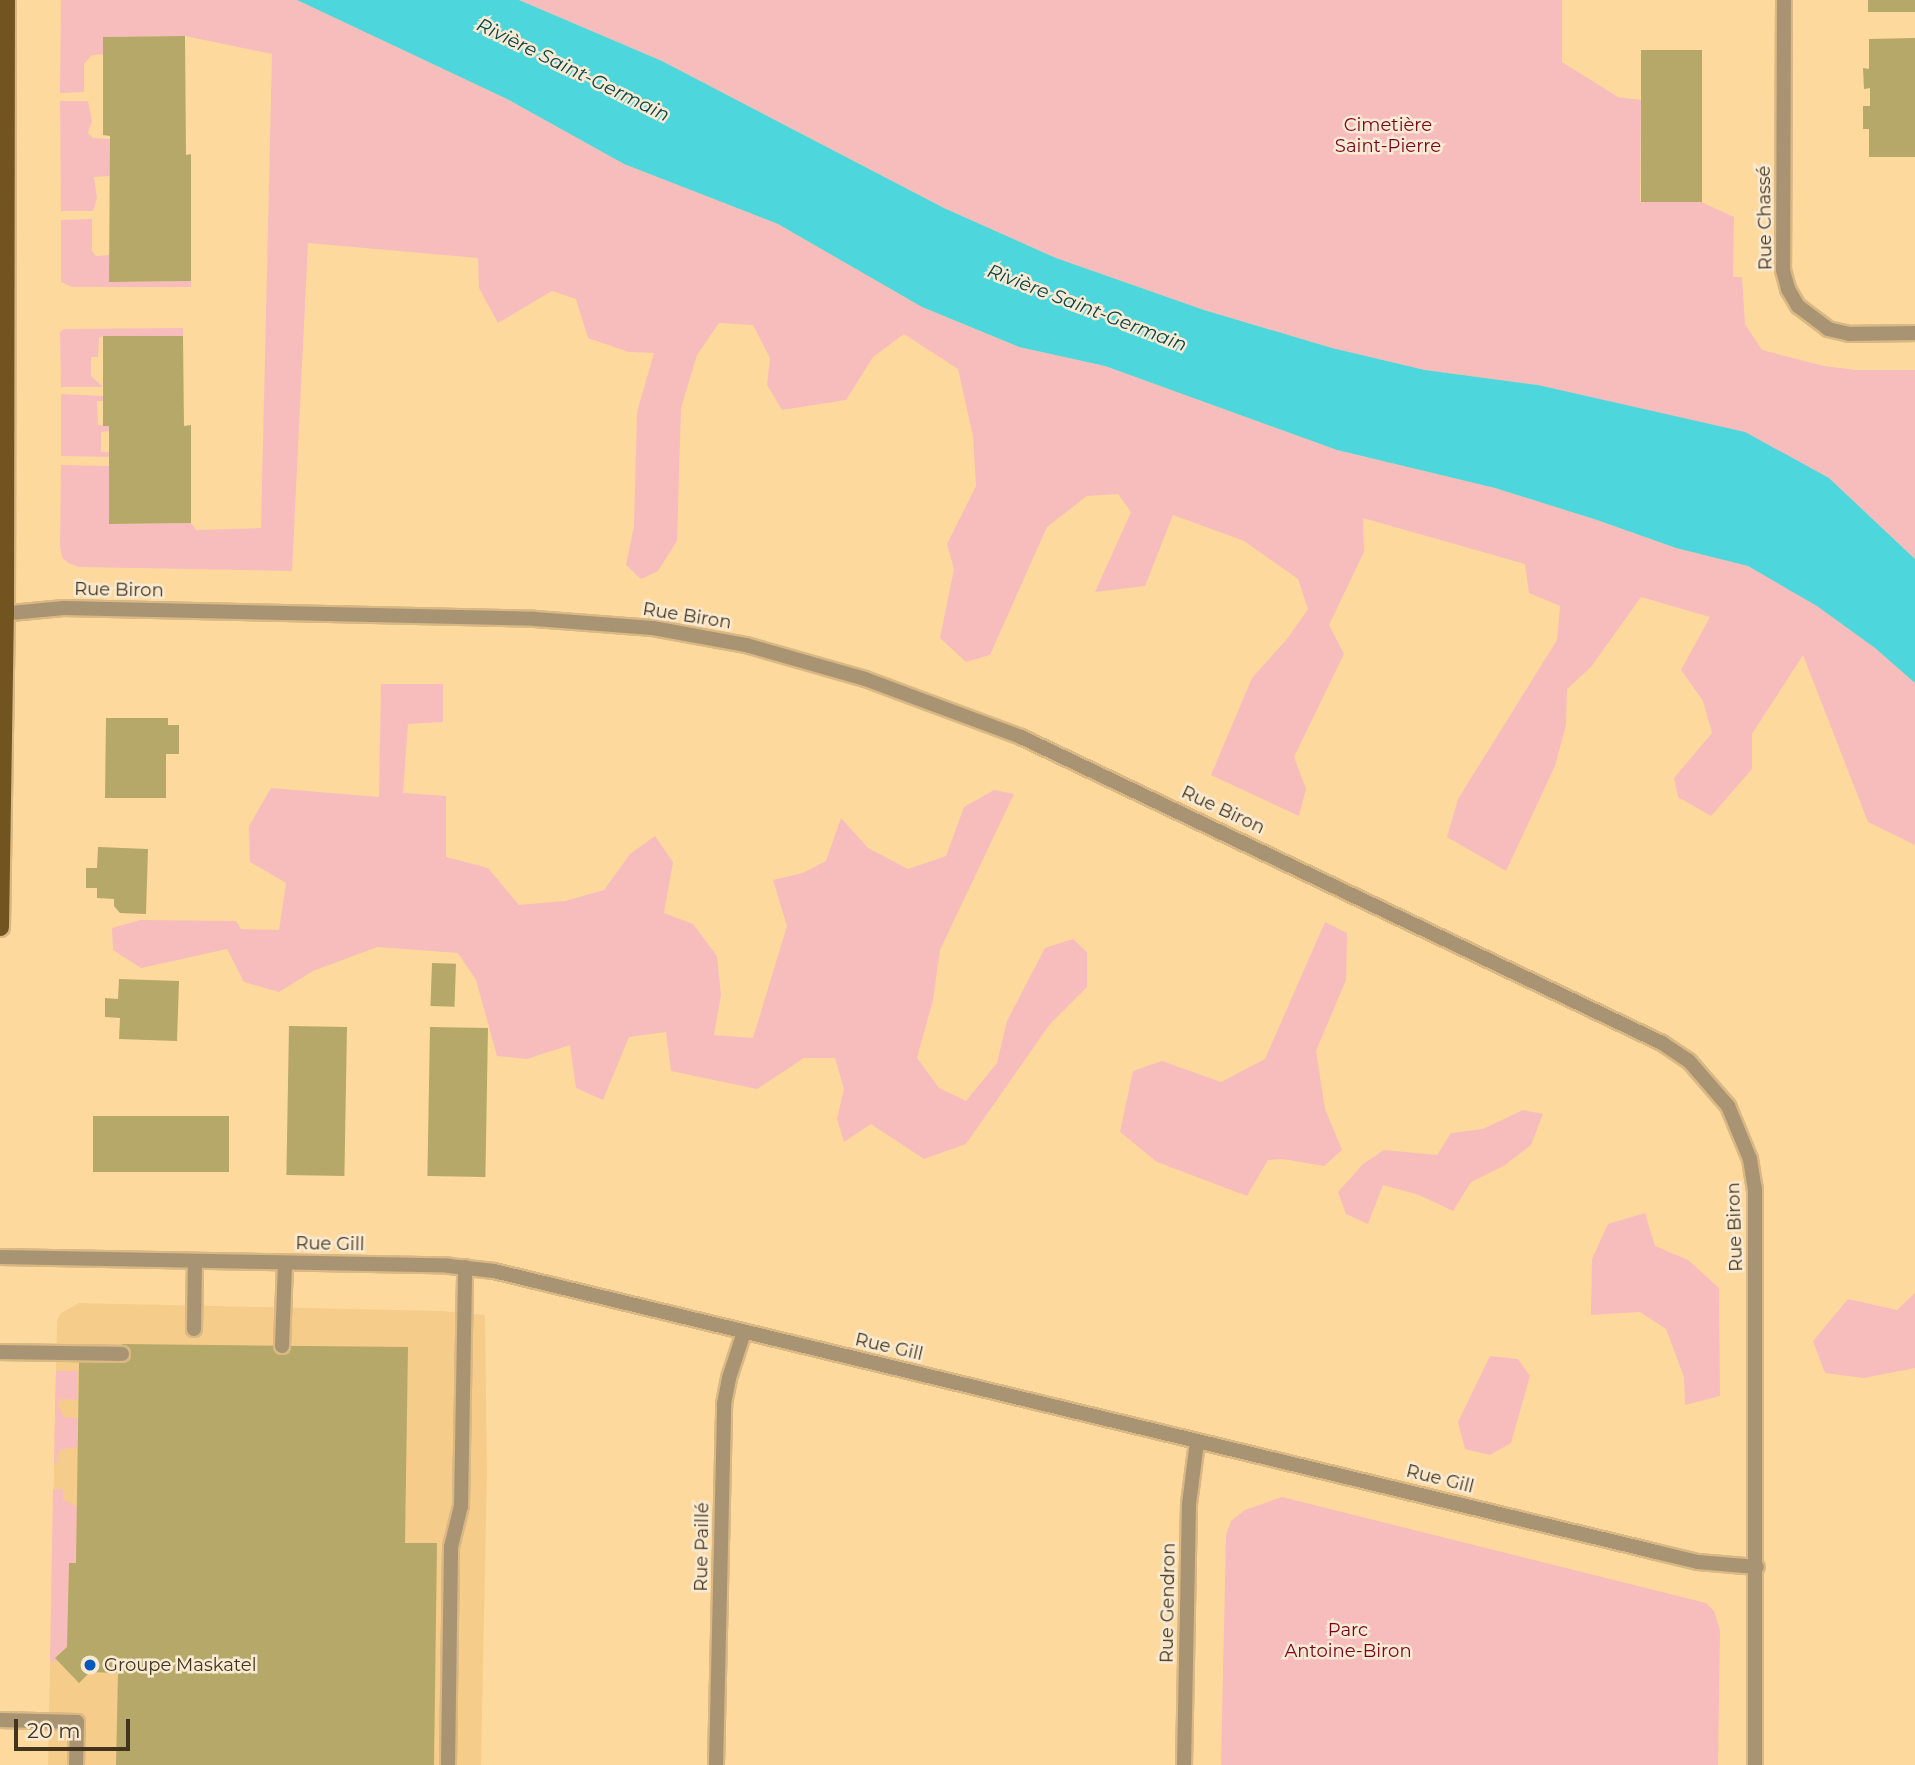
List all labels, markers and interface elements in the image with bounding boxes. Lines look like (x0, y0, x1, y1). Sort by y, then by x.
water label: Rivière Saint-Germain (473, 13, 673, 127)
park label: Cimetière Saint-Pierre (1335, 115, 1441, 158)
street label: Rue Chassé (1753, 165, 1777, 271)
water label: Rivière Saint-Germain (984, 259, 1190, 357)
street label: Rue Biron (74, 578, 164, 602)
street label: Rue Biron (641, 598, 733, 634)
street label: Rue Biron (1178, 781, 1268, 839)
street label: Rue Biron (1723, 1182, 1747, 1272)
street label: Rue Gill (295, 1233, 365, 1255)
street label: Rue Gill (853, 1329, 925, 1365)
street label: Rue Gill (1404, 1460, 1476, 1498)
street label: Rue Paillé (690, 1502, 714, 1592)
street label: Rue Gendron (1156, 1543, 1180, 1663)
park label: Parc Antoine-Biron (1284, 1620, 1412, 1662)
place label: Groupe Maskatel (104, 1654, 257, 1676)
marker: Groupe Maskatel (82, 1657, 98, 1673)
scale bar (18, 1706, 133, 1750)
text: 20 m (27, 1718, 81, 1743)

